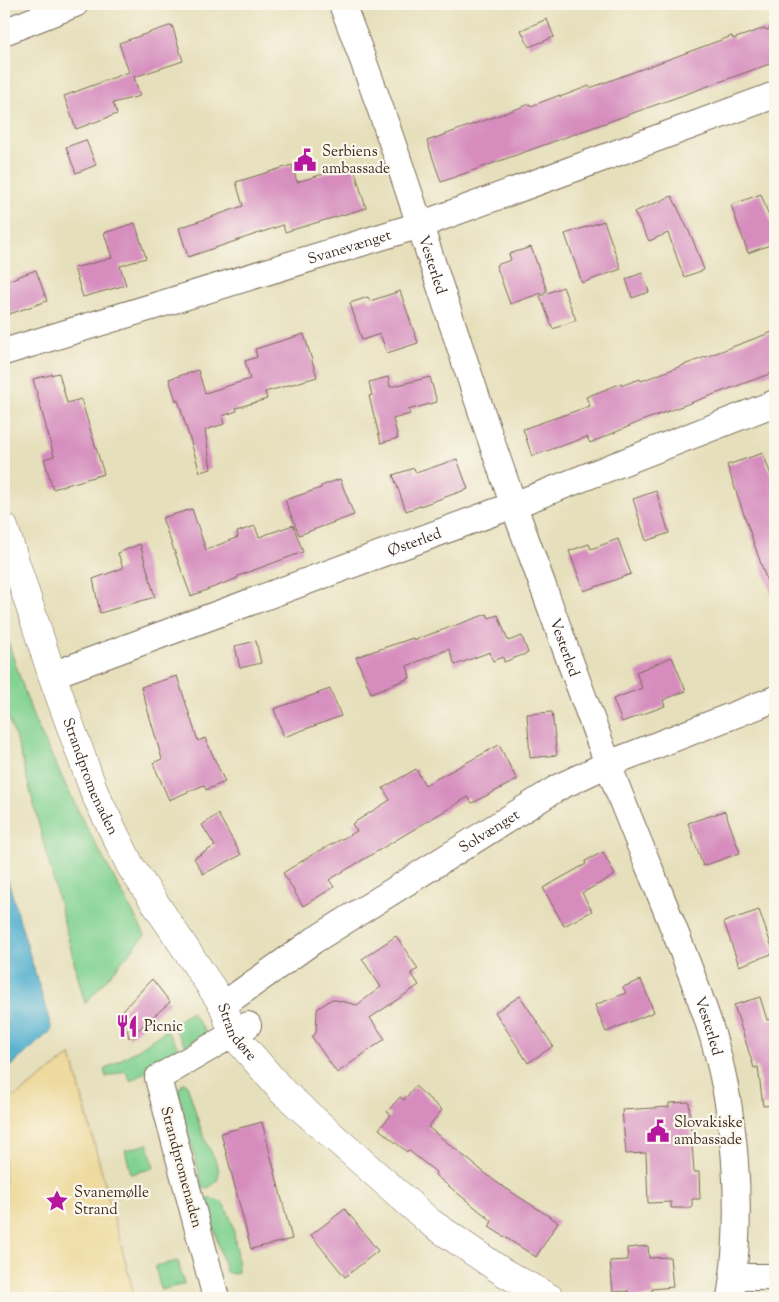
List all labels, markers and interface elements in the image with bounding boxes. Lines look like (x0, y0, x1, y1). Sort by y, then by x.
place label: Serbiens ambassade (322, 142, 390, 180)
public building icon: Serbiens ambassade (292, 147, 318, 173)
street label: Svanevænget (306, 225, 394, 271)
street label: Vesterled (412, 233, 451, 298)
street label: Østerled (385, 523, 445, 563)
street label: Vesterled (543, 616, 584, 681)
street label: Strandpromenaden (56, 715, 123, 839)
street label: Solvænget (455, 805, 524, 859)
street label: Vesterled (688, 994, 727, 1058)
street label: Strandøre (211, 1001, 261, 1066)
restaurant icon: Picnic (114, 1013, 140, 1039)
place label: Picnic (144, 1017, 183, 1038)
street label: Strandpromenaden (154, 1104, 207, 1231)
place label: Slovakiske ambassade (674, 1113, 743, 1151)
public building icon: Slovakiske ambassade (645, 1118, 671, 1144)
place label: Svanemølle Strand (74, 1183, 149, 1221)
place icon: Svanemølle Strand (44, 1188, 70, 1214)

